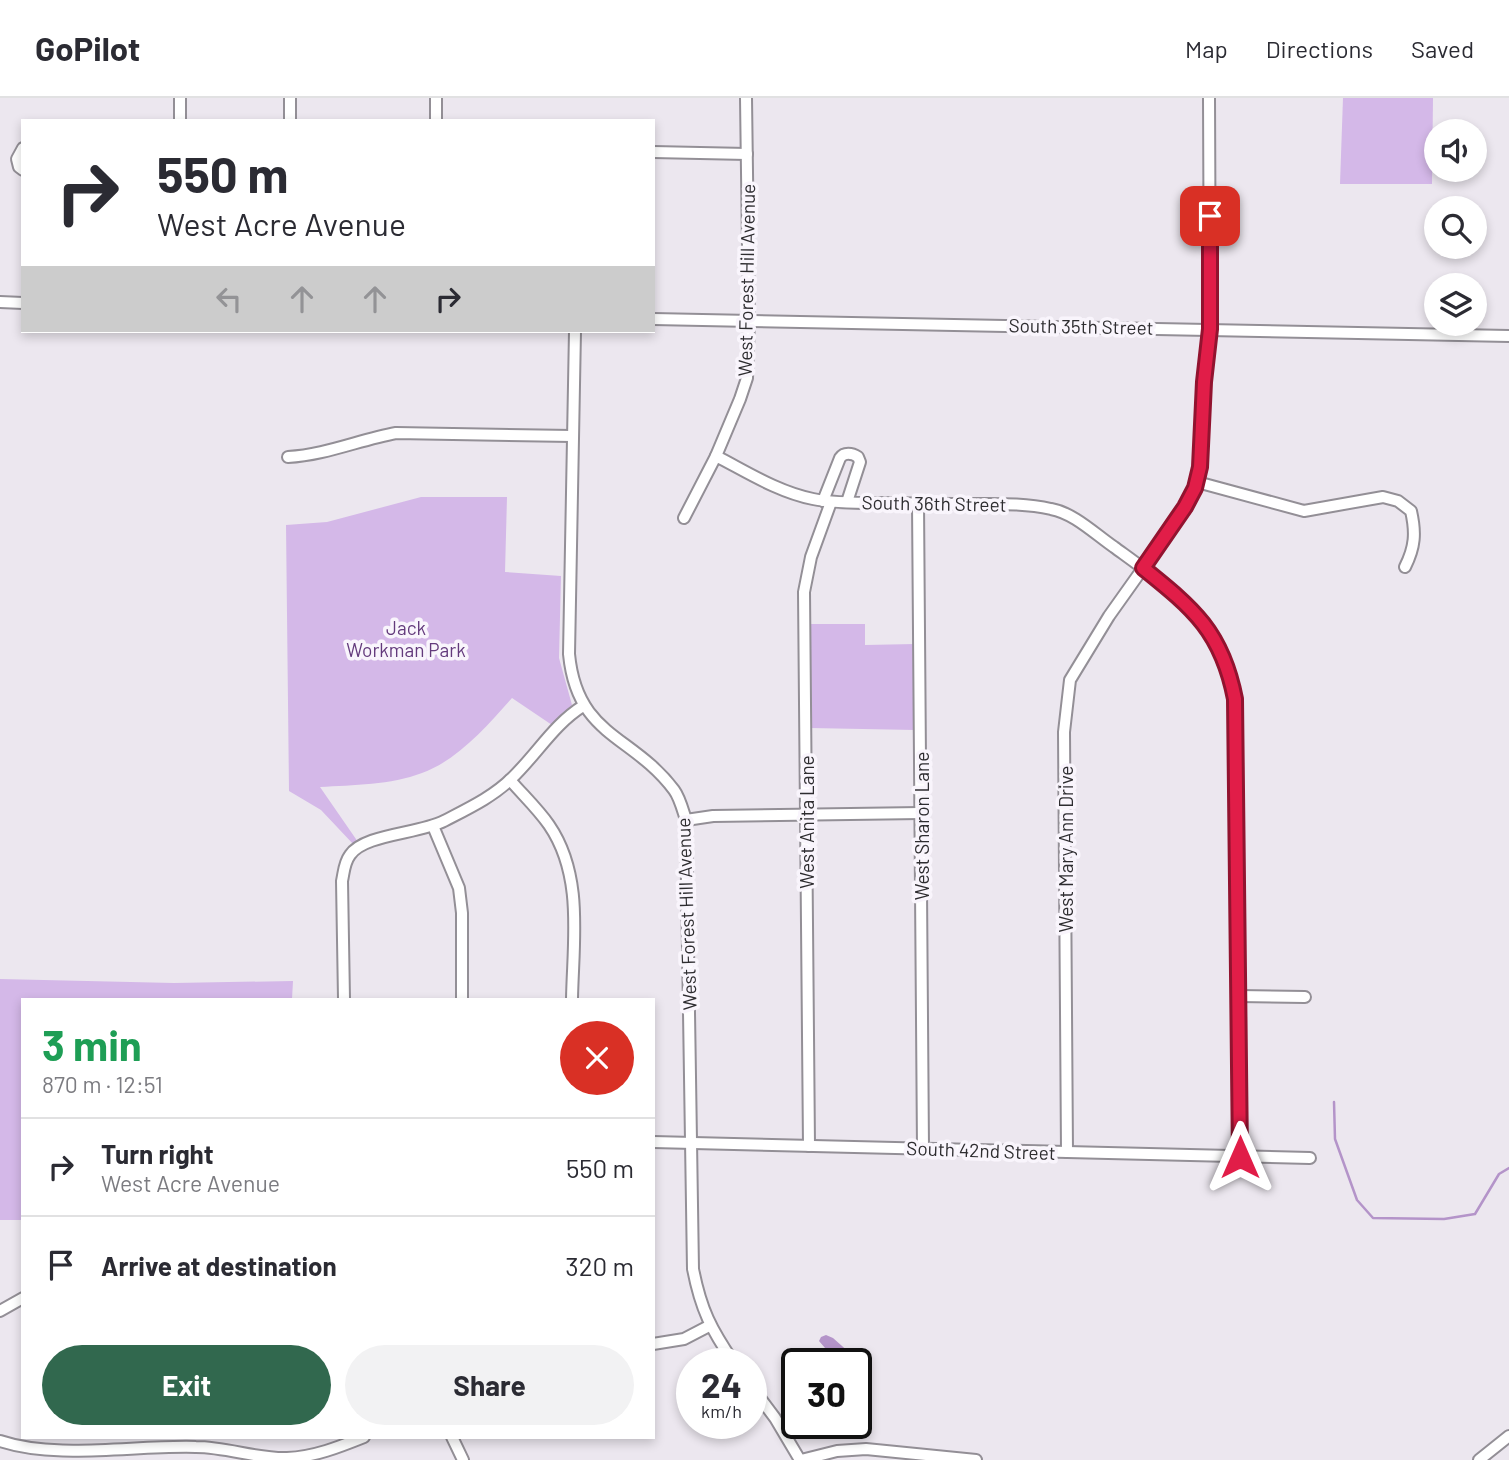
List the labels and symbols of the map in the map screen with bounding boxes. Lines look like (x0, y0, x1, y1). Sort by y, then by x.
street label: West Forest Hill Avenue (733, 183, 759, 377)
pin (1180, 186, 1240, 246)
street label: South 35th Street (1008, 313, 1154, 339)
street label: South 36th Street (861, 490, 1007, 516)
park label: Jack Workman Park (346, 616, 466, 661)
street label: West Sharon Lane (910, 752, 933, 900)
street label: West Anita Lane (795, 755, 818, 889)
street label: West Mary Ann Drive (1054, 766, 1077, 933)
street label: West Forest Hill Avenue (671, 817, 701, 1011)
position arrow (1203, 1120, 1277, 1194)
street label: South 42nd Street (906, 1136, 1056, 1164)
speed limit sign: 30 (781, 1348, 872, 1439)

